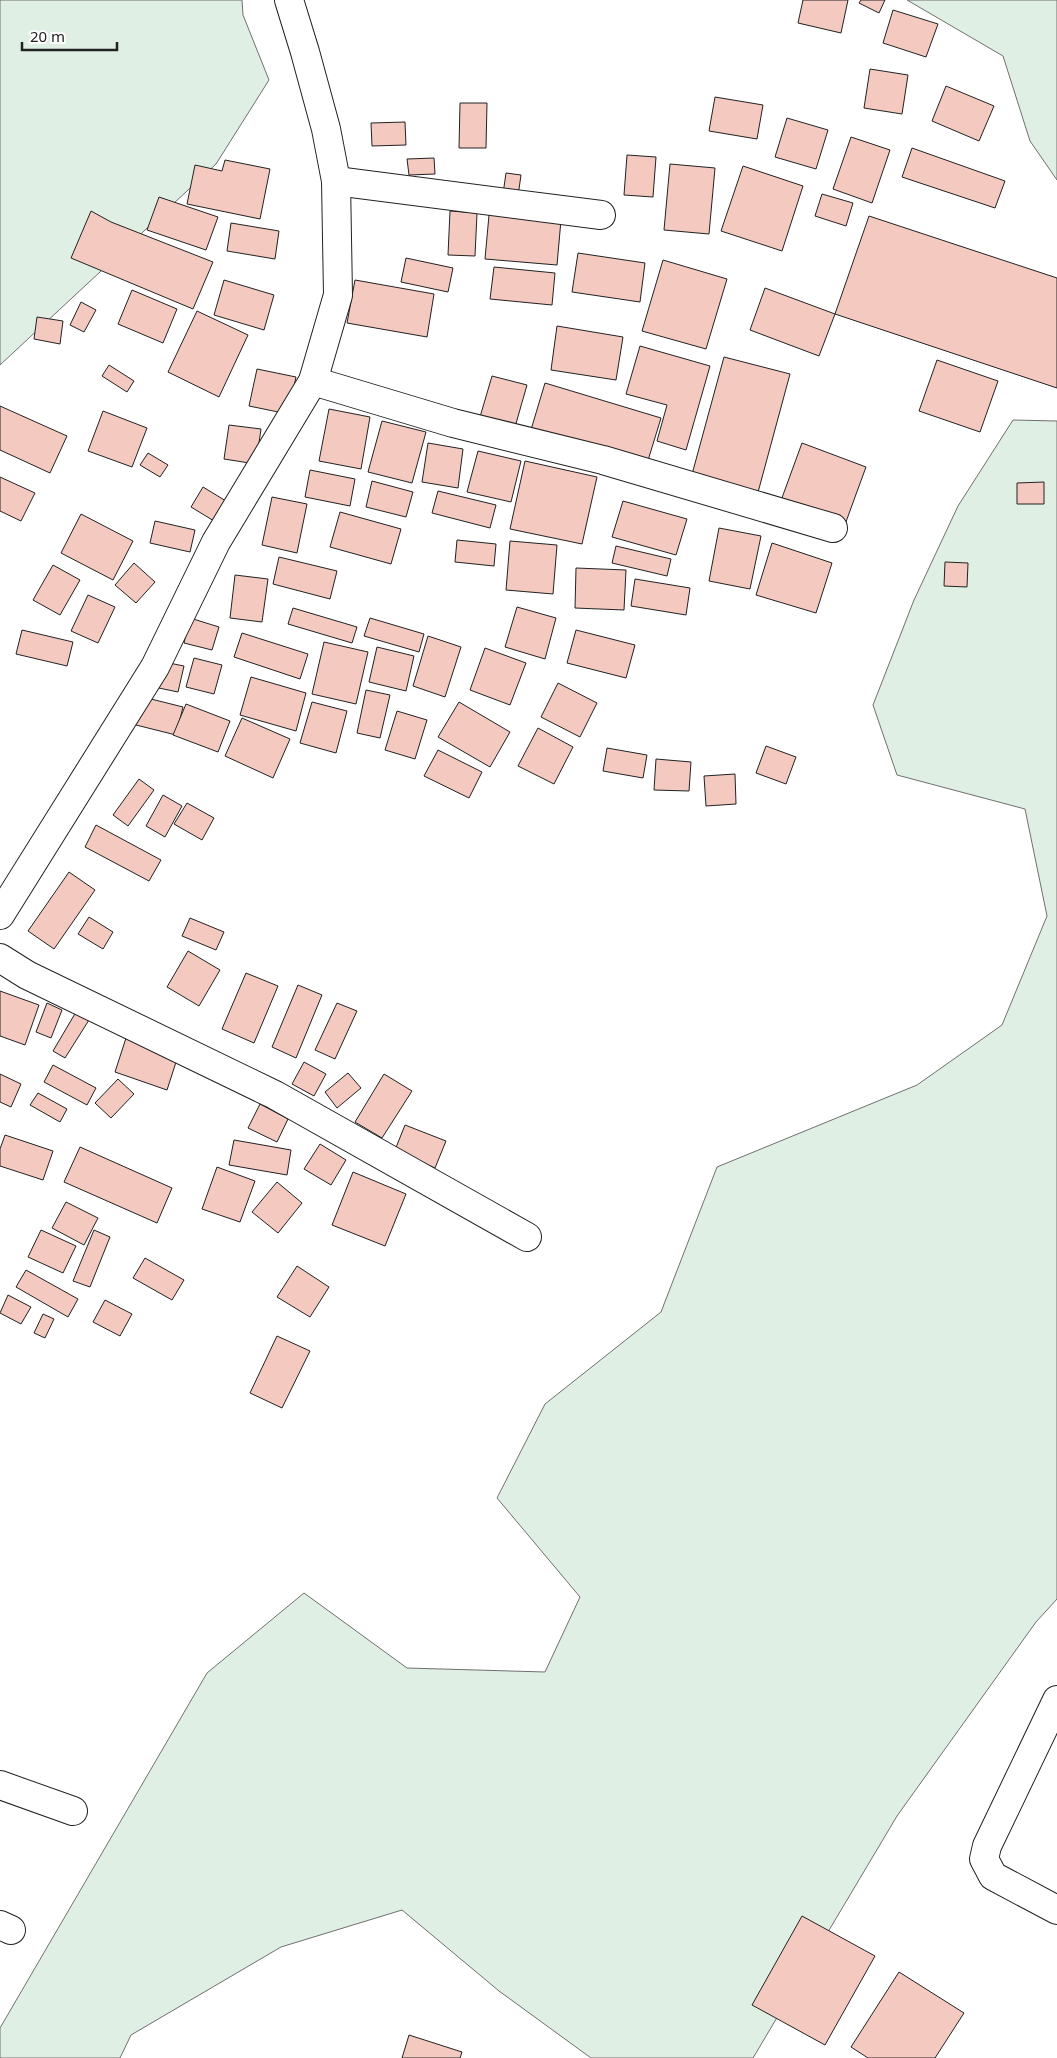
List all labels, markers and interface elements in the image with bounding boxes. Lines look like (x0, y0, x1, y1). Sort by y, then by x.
scale bar (22, 20, 118, 52)
text: 20 m (30, 26, 65, 46)

